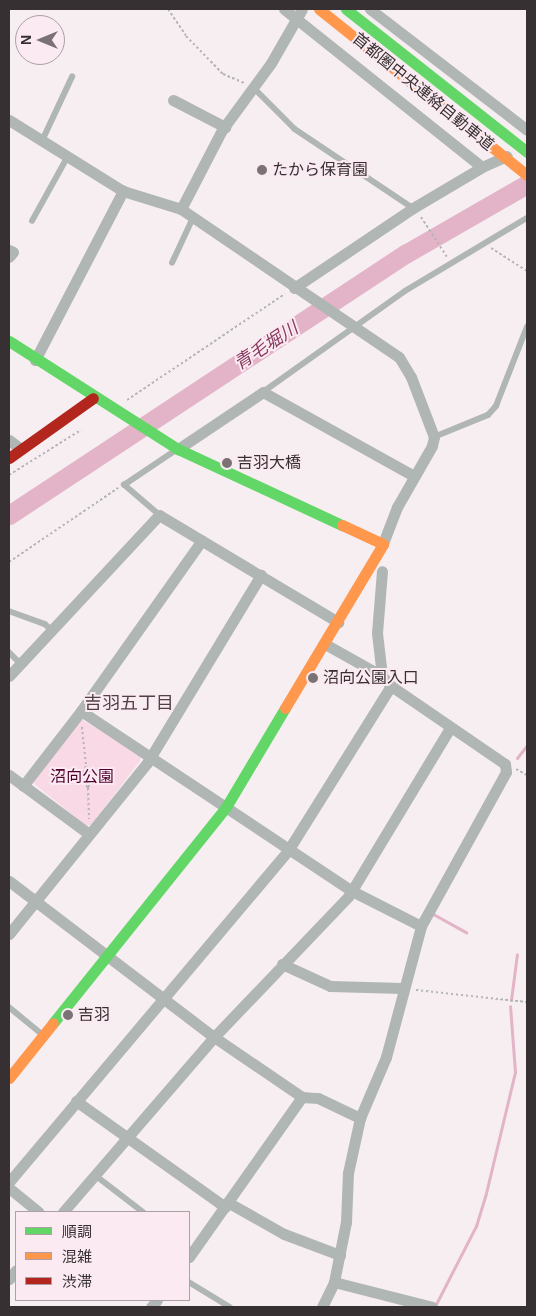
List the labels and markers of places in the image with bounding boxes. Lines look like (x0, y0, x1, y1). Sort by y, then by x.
place label: たから保育園 (272, 160, 368, 180)
marker: たから保育園 (256, 164, 268, 176)
place label: 吉羽大橋 (237, 453, 301, 473)
marker: 吉羽大橋 (221, 457, 233, 469)
place label: 沼向公園入口 (323, 668, 419, 688)
marker: 沼向公園入口 (307, 672, 319, 684)
place label: 吉羽 (78, 1005, 110, 1025)
marker: 吉羽 (62, 1009, 74, 1021)

